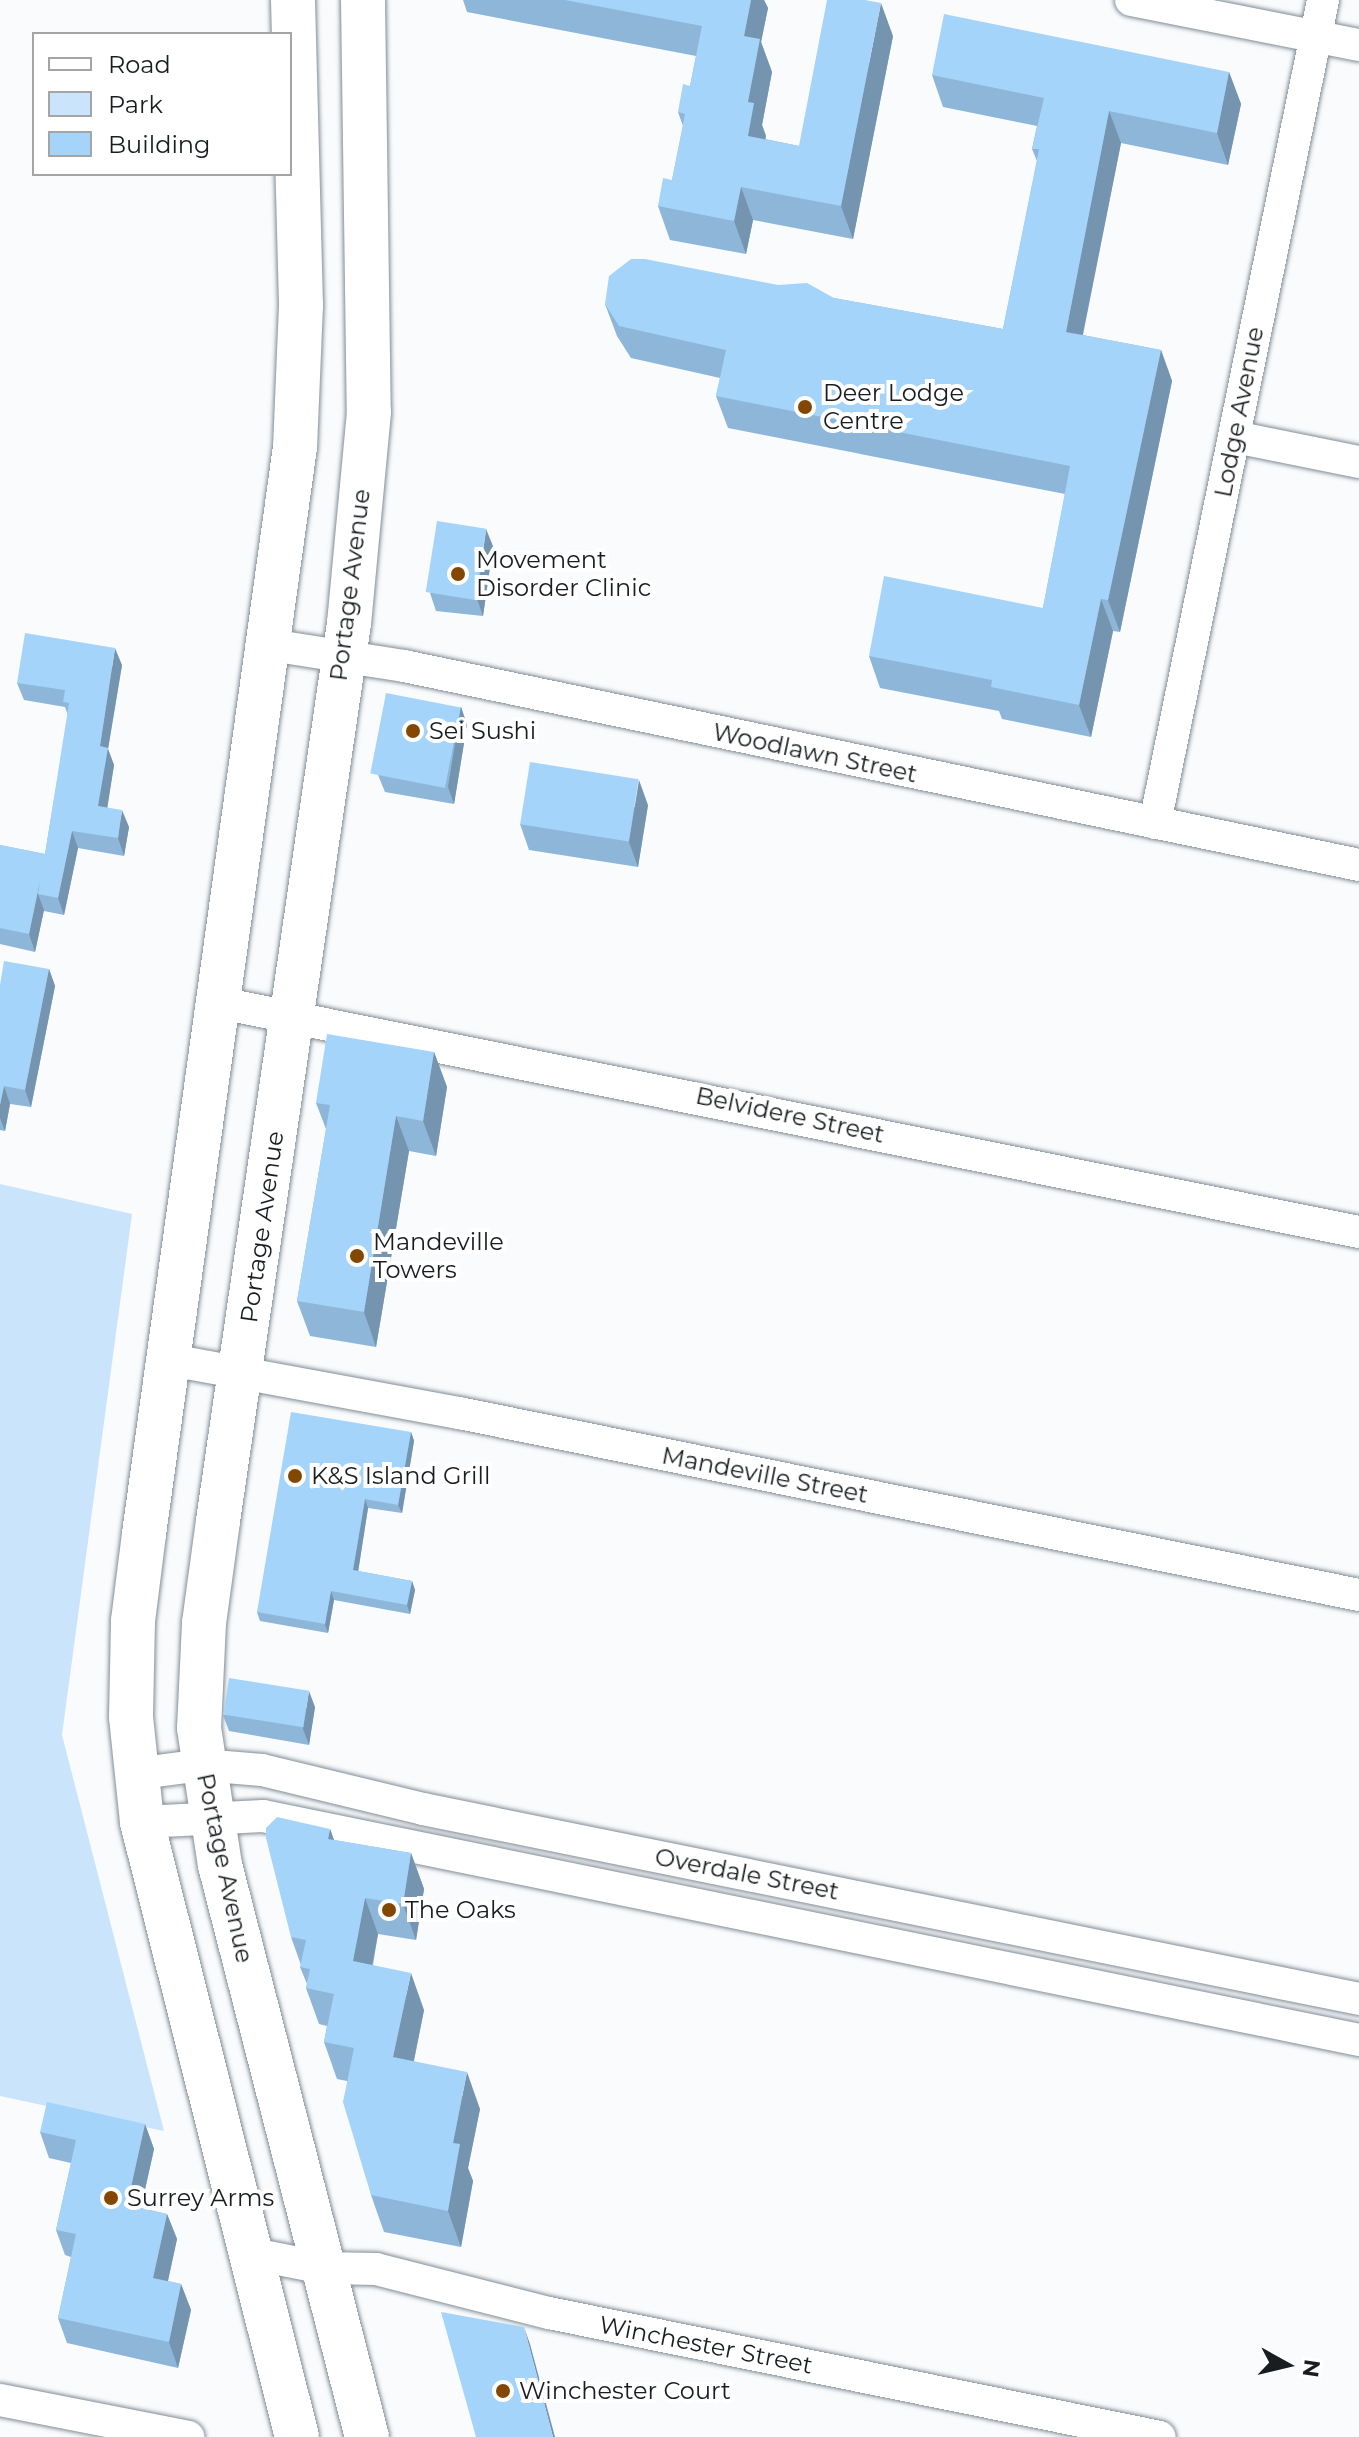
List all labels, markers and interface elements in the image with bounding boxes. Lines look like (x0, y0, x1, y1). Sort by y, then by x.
legend (32, 32, 292, 176)
text: Road (108, 50, 171, 79)
text: Park (108, 90, 163, 119)
text: Building (108, 130, 211, 159)
street label: Lodge Avenue (1208, 324, 1270, 500)
place label: Deer Lodge Centre (823, 379, 964, 435)
marker: Deer Lodge Centre (794, 396, 816, 418)
street label: Portage Avenue (324, 487, 376, 683)
place label: Movement Disorder Clinic (476, 546, 651, 602)
marker: Movement Disorder Clinic (447, 563, 469, 585)
place label: Sei Sushi (429, 717, 536, 745)
street label: Woodlawn Street (710, 717, 920, 789)
marker: Sei Sushi (404, 722, 422, 740)
street label: Belvidere Street (693, 1081, 887, 1149)
street label: Portage Avenue (234, 1129, 290, 1325)
place label: Mandeville Towers (373, 1228, 504, 1284)
marker: Mandeville Towers (348, 1247, 366, 1265)
street label: Mandeville Street (659, 1441, 871, 1509)
place label: K&S Island Grill (311, 1462, 490, 1490)
marker: K&S Island Grill (286, 1467, 304, 1485)
street label: Portage Avenue (191, 1771, 259, 1965)
street label: Overdale Street (653, 1842, 841, 1906)
place label: The Oaks (405, 1896, 516, 1924)
marker: The Oaks (380, 1901, 398, 1919)
place label: Surrey Arms (127, 2184, 274, 2212)
marker: Surrey Arms (102, 2189, 120, 2207)
street label: Winchester Street (597, 2310, 815, 2380)
north arrow (1247, 2325, 1327, 2405)
text: N (1297, 2358, 1326, 2379)
place label: Winchester Court (519, 2377, 731, 2405)
marker: Winchester Court (494, 2382, 512, 2400)

